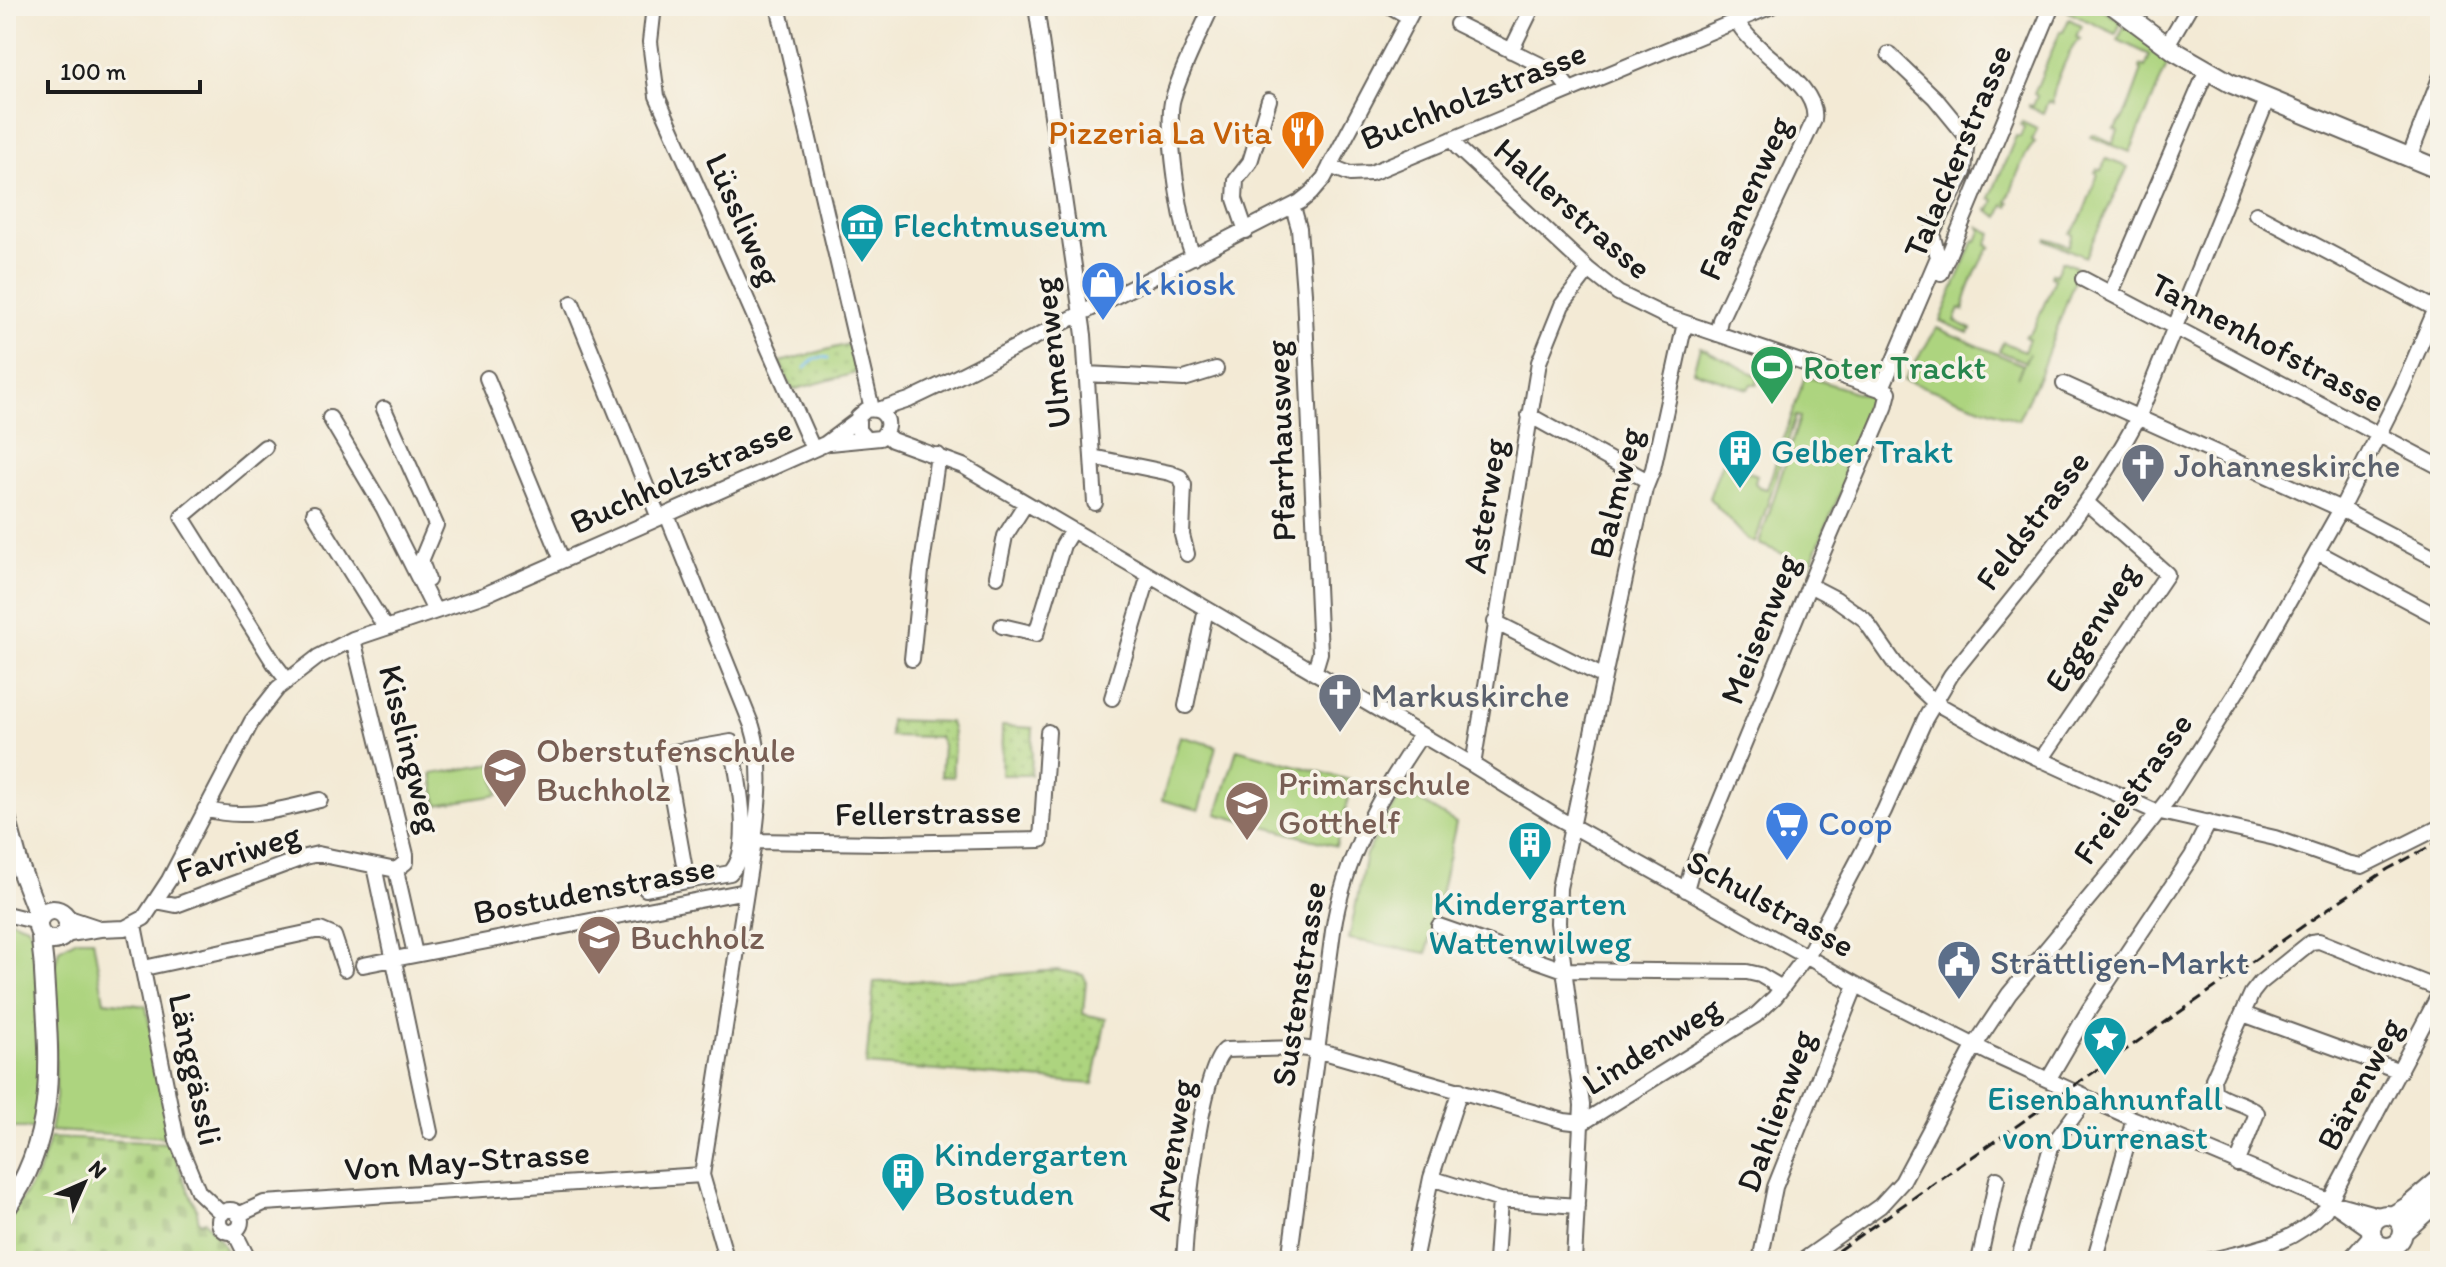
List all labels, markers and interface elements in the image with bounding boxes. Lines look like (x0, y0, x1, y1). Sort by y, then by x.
street label: Buchholzstrasse (1354, 32, 1592, 159)
street label: Talackerstrasse (1894, 38, 2021, 264)
scale bar (48, 44, 200, 94)
text: 100 m (60, 57, 126, 86)
restaurant icon: Pizzeria La Vita (1279, 108, 1327, 171)
street label: Fasanenweg (1689, 109, 1801, 287)
place label: Pizzeria La Vita (1048, 112, 1272, 153)
street label: Hallerstrasse (1485, 129, 1660, 288)
street label: Lüssliweg (696, 147, 791, 293)
museum icon: Flechtmuseum (838, 201, 886, 264)
place label: Flechtmuseum (893, 205, 1108, 246)
shop icon: k kiosk (1079, 259, 1127, 322)
place label: k kiosk (1134, 263, 1236, 304)
street label: Tannenhofstrasse (2143, 263, 2392, 422)
street label: Ulmenweg (1023, 275, 1080, 430)
street label: Pfarrhausweg (1256, 339, 1305, 542)
sports icon: Roter Trackt (1748, 343, 1796, 406)
place label: Roter Trackt (1803, 347, 1986, 388)
street label: Buchholzstrasse (563, 408, 799, 543)
street label: Balmweg (1579, 423, 1652, 563)
building icon: Gelber Trakt (1716, 427, 1764, 490)
place label: Gelber Trakt (1771, 431, 1953, 472)
street label: Asterweg (1454, 435, 1515, 576)
church icon: Johanneskirche (2119, 441, 2167, 504)
street label: Feldstrasse (1966, 442, 2098, 598)
place label: Johanneskirche (2174, 445, 2400, 486)
street label: Meisenweg (1711, 548, 1808, 710)
street label: Eggenweg (2035, 554, 2148, 700)
street label: Kisslingweg (370, 660, 451, 838)
church icon: Markuskirche (1316, 671, 1364, 734)
place label: Markuskirche (1371, 675, 1570, 716)
street label: Freiestrasse (2064, 704, 2201, 872)
place label: Oberstufenschule Buchholz (536, 730, 796, 810)
school or university icon: Oberstufenschule Buchholz (481, 746, 529, 809)
place label: Primarschule Gotthelf (1278, 763, 1471, 843)
school or university icon: Primarschule Gotthelf (1223, 779, 1271, 842)
street label: Fellerstrasse (834, 790, 1022, 835)
supermarket icon: Coop (1763, 799, 1811, 862)
place label: Coop (1818, 803, 1893, 844)
street label: Favriweg (171, 813, 306, 892)
building icon: Kindergarten Wattenwilweg (1506, 819, 1554, 882)
street label: Schulstrasse (1680, 841, 1862, 966)
street label: Bostudenstrasse (470, 846, 719, 933)
street label: Sustenstrasse (1262, 879, 1335, 1089)
place label: Kindergarten Wattenwilweg (1428, 883, 1632, 963)
school or university icon: Buchholz (575, 913, 623, 976)
place label: Buchholz (630, 917, 765, 958)
public building icon: Strättligen-Markt (1935, 938, 1983, 1001)
place label: Strättligen-Markt (1990, 942, 2249, 983)
street label: Lindenweg (1574, 986, 1729, 1104)
street label: Länggässli (159, 989, 232, 1149)
street label: Bärenweg (2307, 1010, 2412, 1158)
place icon: Eisenbahnunfall von Dürrenast (2081, 1014, 2129, 1077)
street label: Dahlienweg (1727, 1024, 1824, 1198)
street label: Arvenweg (1138, 1075, 1203, 1224)
place label: Eisenbahnunfall von Dürrenast (1987, 1078, 2223, 1158)
street label: Von May-Strasse (343, 1131, 591, 1190)
place label: Kindergarten Bostuden (934, 1134, 1128, 1214)
north arrow (44, 1143, 124, 1223)
building icon: Kindergarten Bostuden (879, 1150, 927, 1213)
text: N (83, 1154, 113, 1184)

